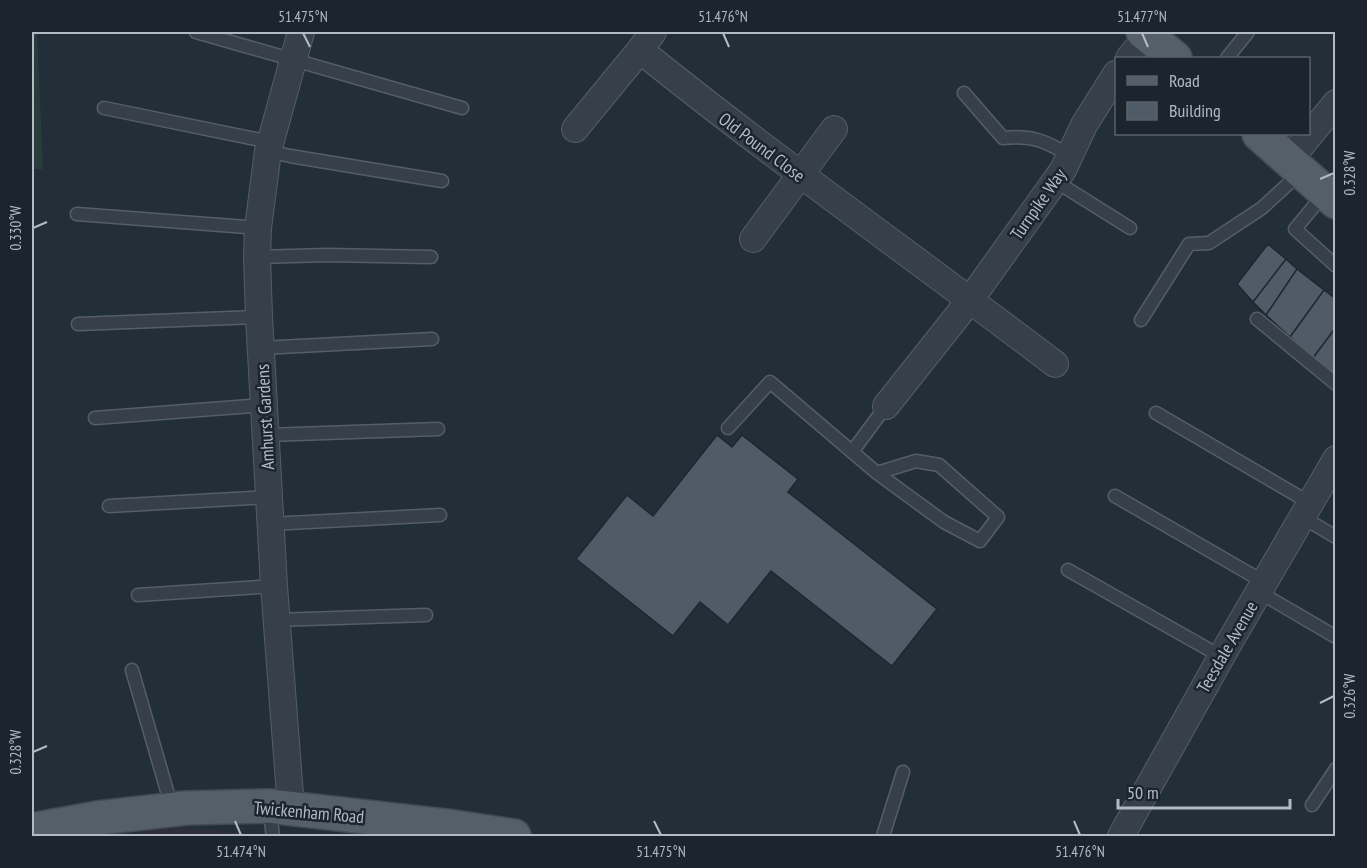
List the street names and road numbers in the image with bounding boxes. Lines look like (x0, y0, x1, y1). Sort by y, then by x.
street label: Old Pound Close (714, 107, 810, 187)
street label: Turnpike Way (1005, 164, 1071, 244)
street label: Amhurst Gardens (251, 363, 279, 471)
street label: Teesdale Avenue (1191, 597, 1263, 697)
street label: Twickenham Road (253, 796, 365, 828)

